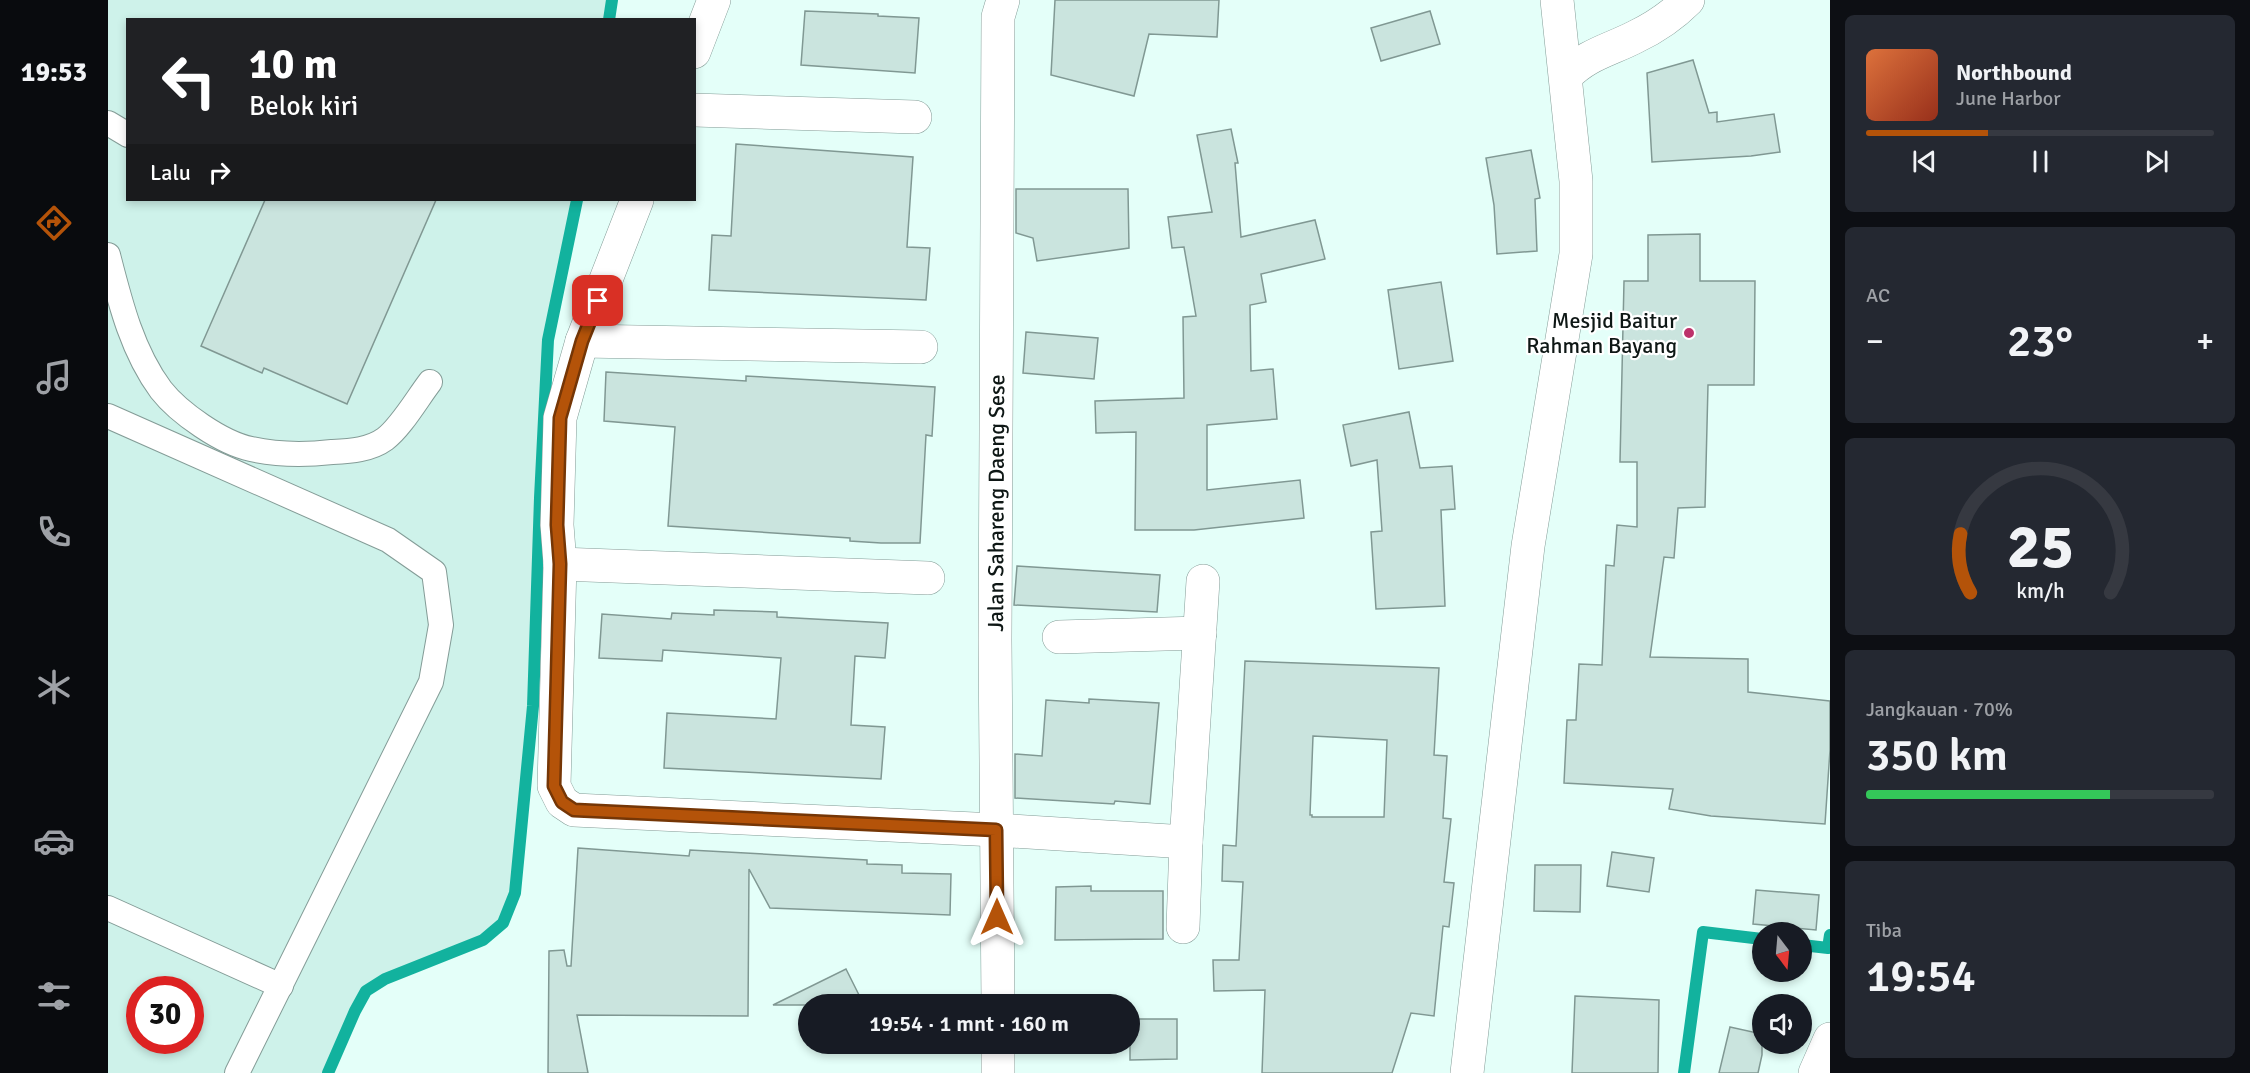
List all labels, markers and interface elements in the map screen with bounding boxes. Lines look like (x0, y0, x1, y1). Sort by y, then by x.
text: 10 m (249, 39, 338, 90)
icon: left (150, 42, 228, 120)
text: 19:53 (21, 56, 87, 89)
text: Northbound (1956, 59, 2072, 86)
text: June Harbor (1956, 86, 2061, 111)
text: Belok kiri (249, 90, 358, 123)
icon: previous (1908, 145, 1941, 178)
icon: pause (2024, 145, 2057, 178)
icon: next (2140, 145, 2173, 178)
icon: right (203, 156, 236, 189)
text: Lalu (150, 159, 191, 186)
icon: directions (33, 202, 75, 244)
pin (572, 275, 623, 326)
text: AC (1866, 283, 1890, 308)
icon: arrive (581, 284, 614, 317)
place label: Mesjid Baitur Rahman Bayang (1526, 307, 1677, 359)
text: 23° (2007, 314, 2073, 369)
text: − (1866, 321, 1884, 362)
text: + (2196, 321, 2214, 362)
marker: Mesjid Baitur Rahman Bayang (1682, 326, 1696, 340)
icon: music (33, 356, 75, 398)
street label: Jalan Sahareng Daeng Sese (982, 374, 1010, 632)
text: 25 (2006, 509, 2074, 586)
icon: phone (33, 511, 75, 553)
text: km/h (2016, 579, 2064, 605)
icon: climate (33, 666, 75, 708)
text: Jangkauan · 70% (1866, 697, 2013, 722)
text: 350 km (1866, 728, 2008, 783)
icon: car (33, 820, 75, 862)
position arrow (965, 885, 1029, 949)
text: Tiba (1866, 918, 1902, 943)
north arrow (1752, 922, 1812, 982)
map controls (1752, 922, 1812, 1054)
text: 19:54 (1866, 949, 1976, 1004)
icon: filters (33, 975, 75, 1017)
speed limit sign: 30 (126, 976, 204, 1054)
button: sound (1752, 994, 1812, 1054)
text: 19:54 · 1 mnt · 160 m (869, 1010, 1069, 1037)

